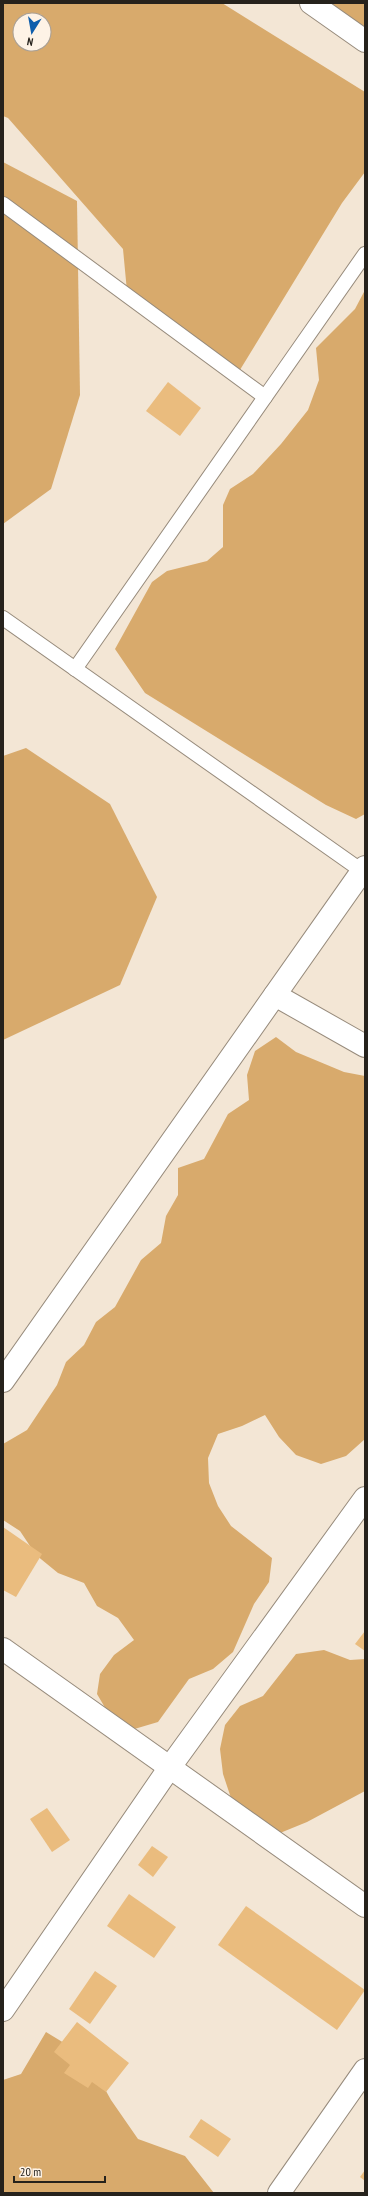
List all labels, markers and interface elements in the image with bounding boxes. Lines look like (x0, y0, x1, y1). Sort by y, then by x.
north arrow (12, 12, 52, 52)
text: N (26, 34, 34, 49)
scale bar (14, 2158, 105, 2184)
text: 20 m (20, 2164, 41, 2179)

